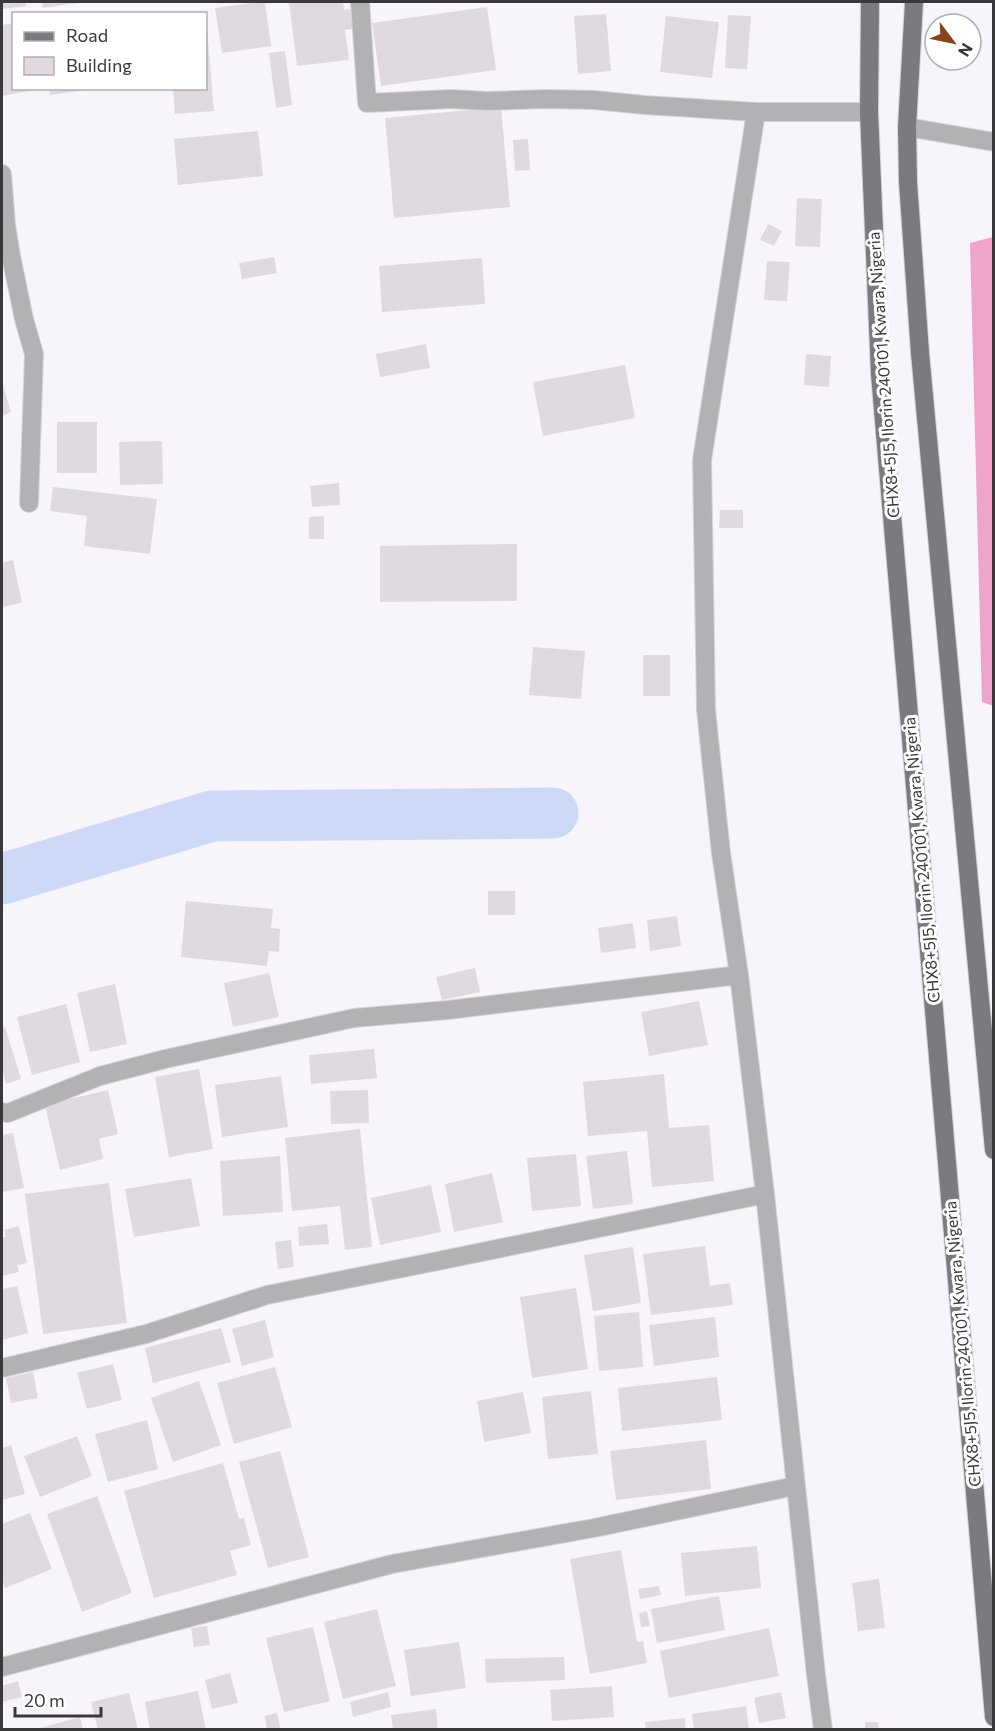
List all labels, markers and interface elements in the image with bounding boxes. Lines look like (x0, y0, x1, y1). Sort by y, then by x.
legend (12, 12, 207, 90)
north arrow (923, 12, 983, 72)
text: Road (66, 24, 108, 46)
text: N (955, 40, 977, 60)
text: Building (66, 54, 132, 76)
street label: CHX8+5J5, Ilorin 240101, Kwara, Nigeria (864, 231, 902, 519)
street label: CHX8+5J5, Ilorin 240101, Kwara, Nigeria (899, 716, 943, 1004)
street label: CHX8+5J5, Ilorin 240101, Kwara, Nigeria (940, 1200, 984, 1488)
scale bar (15, 1680, 100, 1718)
text: 20 m (24, 1689, 65, 1711)

